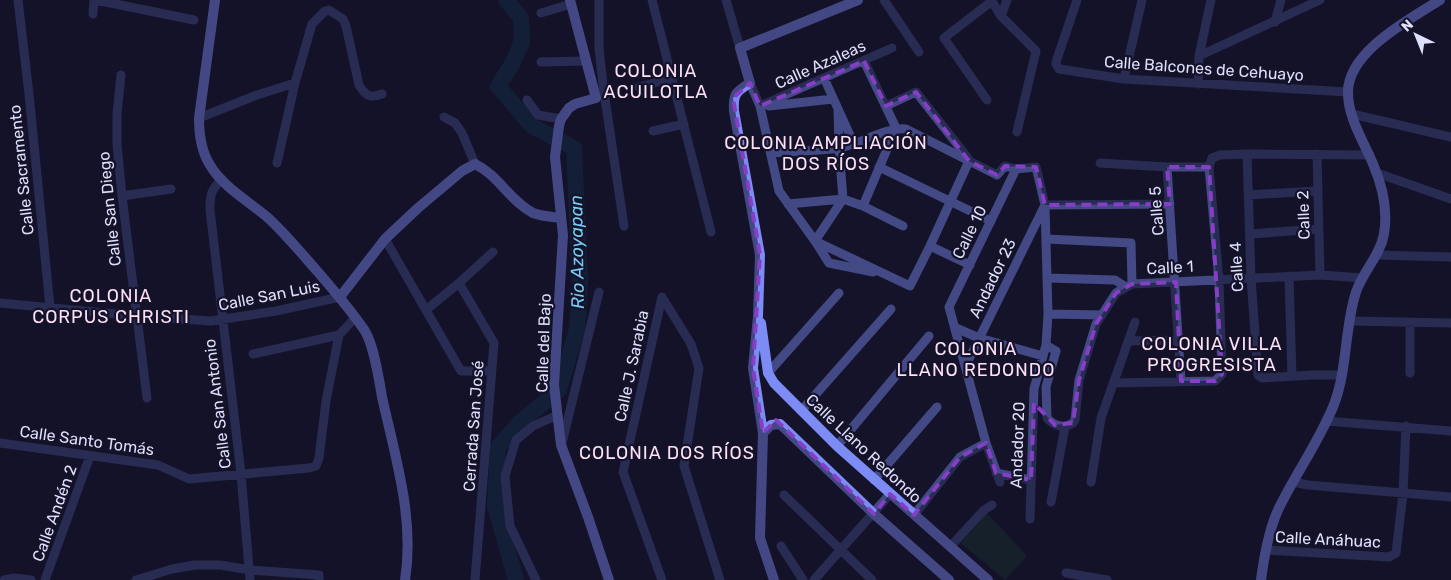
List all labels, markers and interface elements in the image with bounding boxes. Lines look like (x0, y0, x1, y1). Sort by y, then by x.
north arrow (1391, 10, 1441, 60)
text: N (1398, 16, 1417, 36)
street label: Calle Azaleas (772, 36, 868, 93)
street label: Calle Balcones de Cehuayo (1104, 52, 1304, 85)
district label: COLONIA ACUILOTLA (604, 60, 708, 103)
street label: Calle Sacramento (5, 104, 38, 236)
district label: COLONIA AMPLIACIÓN DOS RÍOS (724, 132, 928, 175)
street label: Calle San Diego (94, 151, 125, 267)
street label: Calle 5 (1145, 186, 1168, 236)
street label: Calle 2 (1293, 190, 1314, 240)
water label: Rio Azoyapan (565, 195, 589, 309)
street label: Calle 10 (948, 202, 991, 262)
street label: Andador 23 (965, 235, 1020, 321)
street label: Calle 4 (1226, 241, 1247, 292)
street label: Calle 1 (1146, 257, 1194, 278)
street label: Calle San Luis (217, 276, 321, 315)
district label: COLONIA CORPUS CHRISTI (32, 285, 190, 328)
street label: Calle del Bajo (532, 293, 555, 393)
street label: Calle J. Sarabia (610, 309, 653, 424)
district label: COLONIA VILLA PROGRESISTA (1141, 333, 1283, 376)
street label: Calle San Antonio (200, 338, 235, 470)
district label: COLONIA LLANO REDONDO (897, 338, 1055, 381)
street label: Cerrada San José (459, 360, 488, 492)
street label: Calle Llano Redondo (802, 390, 925, 507)
street label: Andador 20 (1006, 401, 1029, 489)
street label: Calle Santo Tomás (18, 422, 155, 459)
district label: COLONIA DOS RÍOS (579, 442, 755, 464)
street label: Calle Andén 2 (28, 462, 81, 564)
street label: Calle Anáhuac (1275, 527, 1382, 552)

